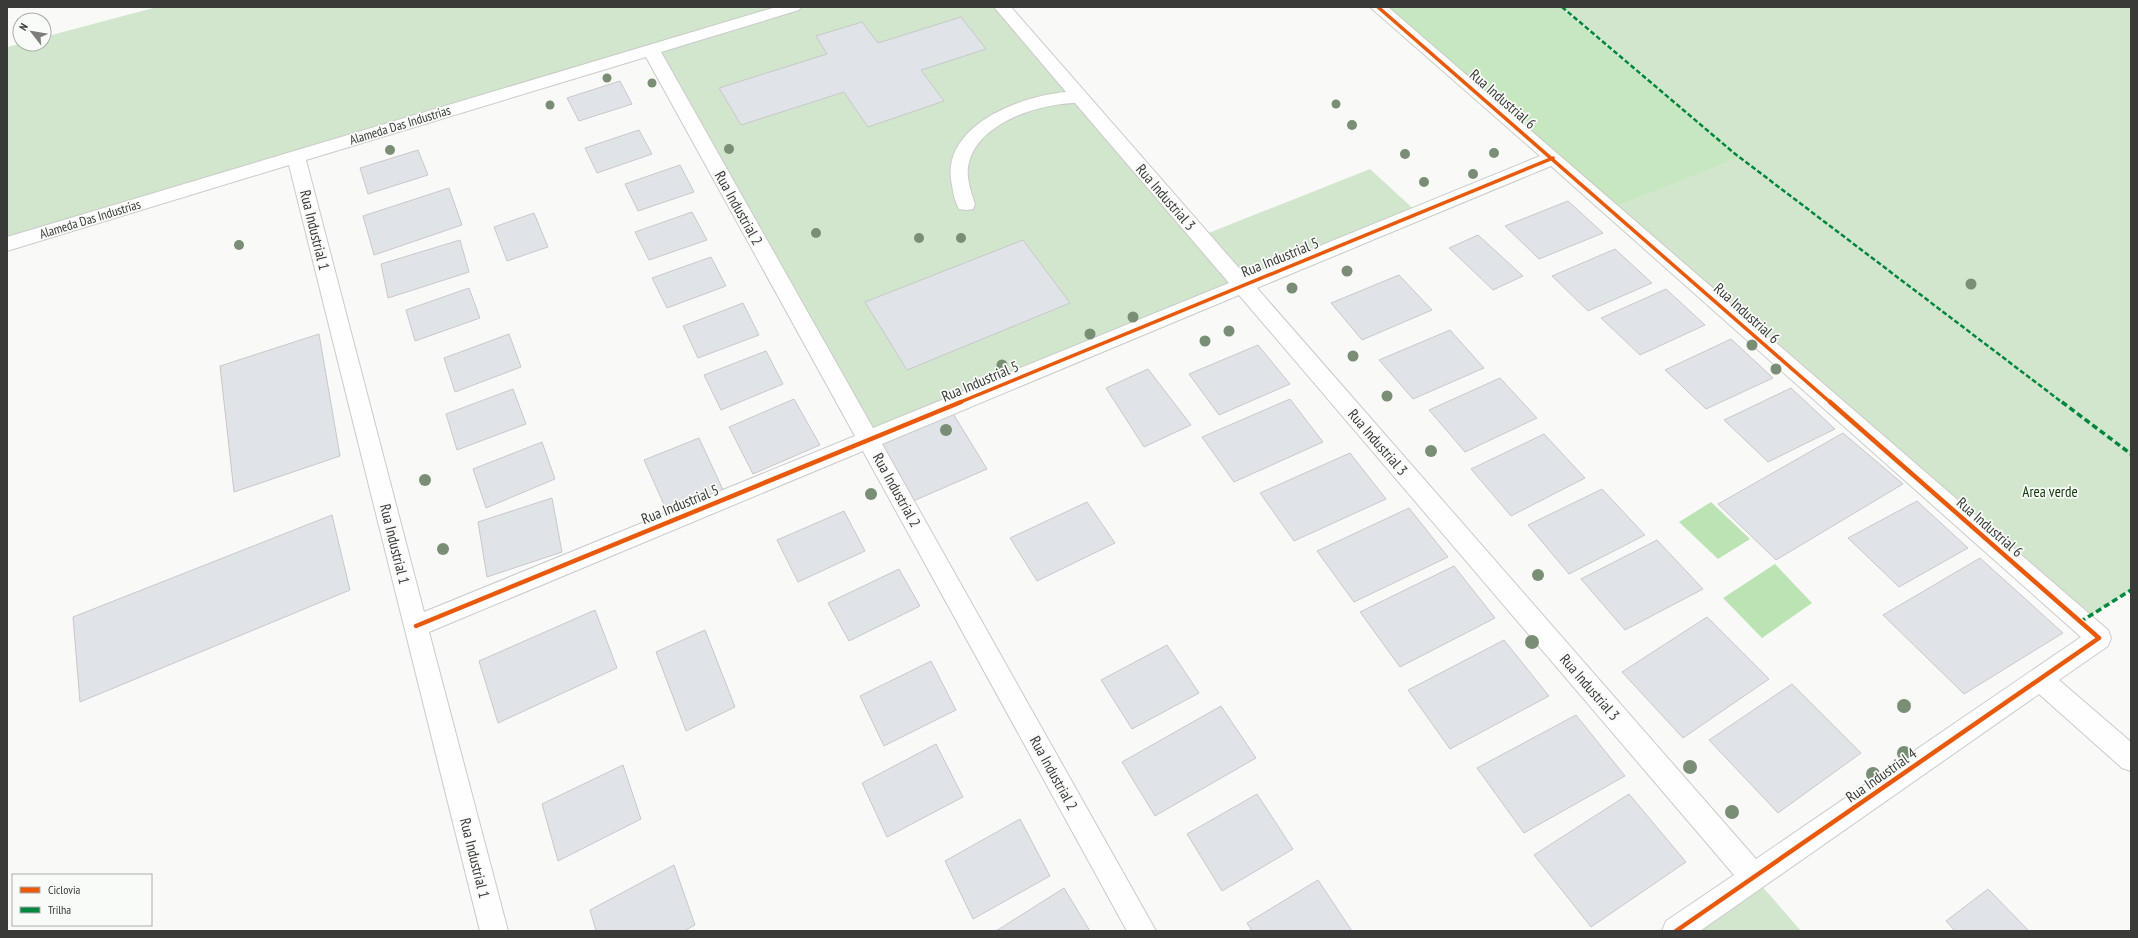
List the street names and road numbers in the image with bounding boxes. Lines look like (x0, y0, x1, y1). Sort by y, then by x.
street label: Rua Industrial 6 (1466, 65, 1540, 133)
street label: Alameda Das Industrias (347, 102, 453, 148)
street label: Rua Industrial 3 (1132, 160, 1200, 234)
street label: Rua Industrial 2 (711, 168, 767, 248)
street label: Rua Industrial 1 (296, 188, 334, 272)
street label: Alameda Das Industrias (37, 196, 143, 242)
street label: Rua Industrial 5 (1238, 233, 1322, 281)
street label: Rua Industrial 6 (1710, 279, 1784, 348)
street label: Rua Industrial 5 (939, 356, 1021, 406)
street label: Rua Industrial 3 (1344, 405, 1412, 479)
street label: Rua Industrial 2 (869, 450, 925, 530)
street label: Rua Industrial 5 (638, 480, 722, 528)
street label: Rua Industrial 6 (1953, 493, 2027, 561)
street label: Rua Industrial 1 (376, 502, 414, 586)
street label: Rua Industrial 3 (1556, 650, 1624, 724)
street label: Rua Industrial 2 (1026, 733, 1082, 813)
street label: Rua Industrial 4 (1842, 744, 1920, 806)
street label: Rua Industrial 1 (456, 816, 494, 900)

